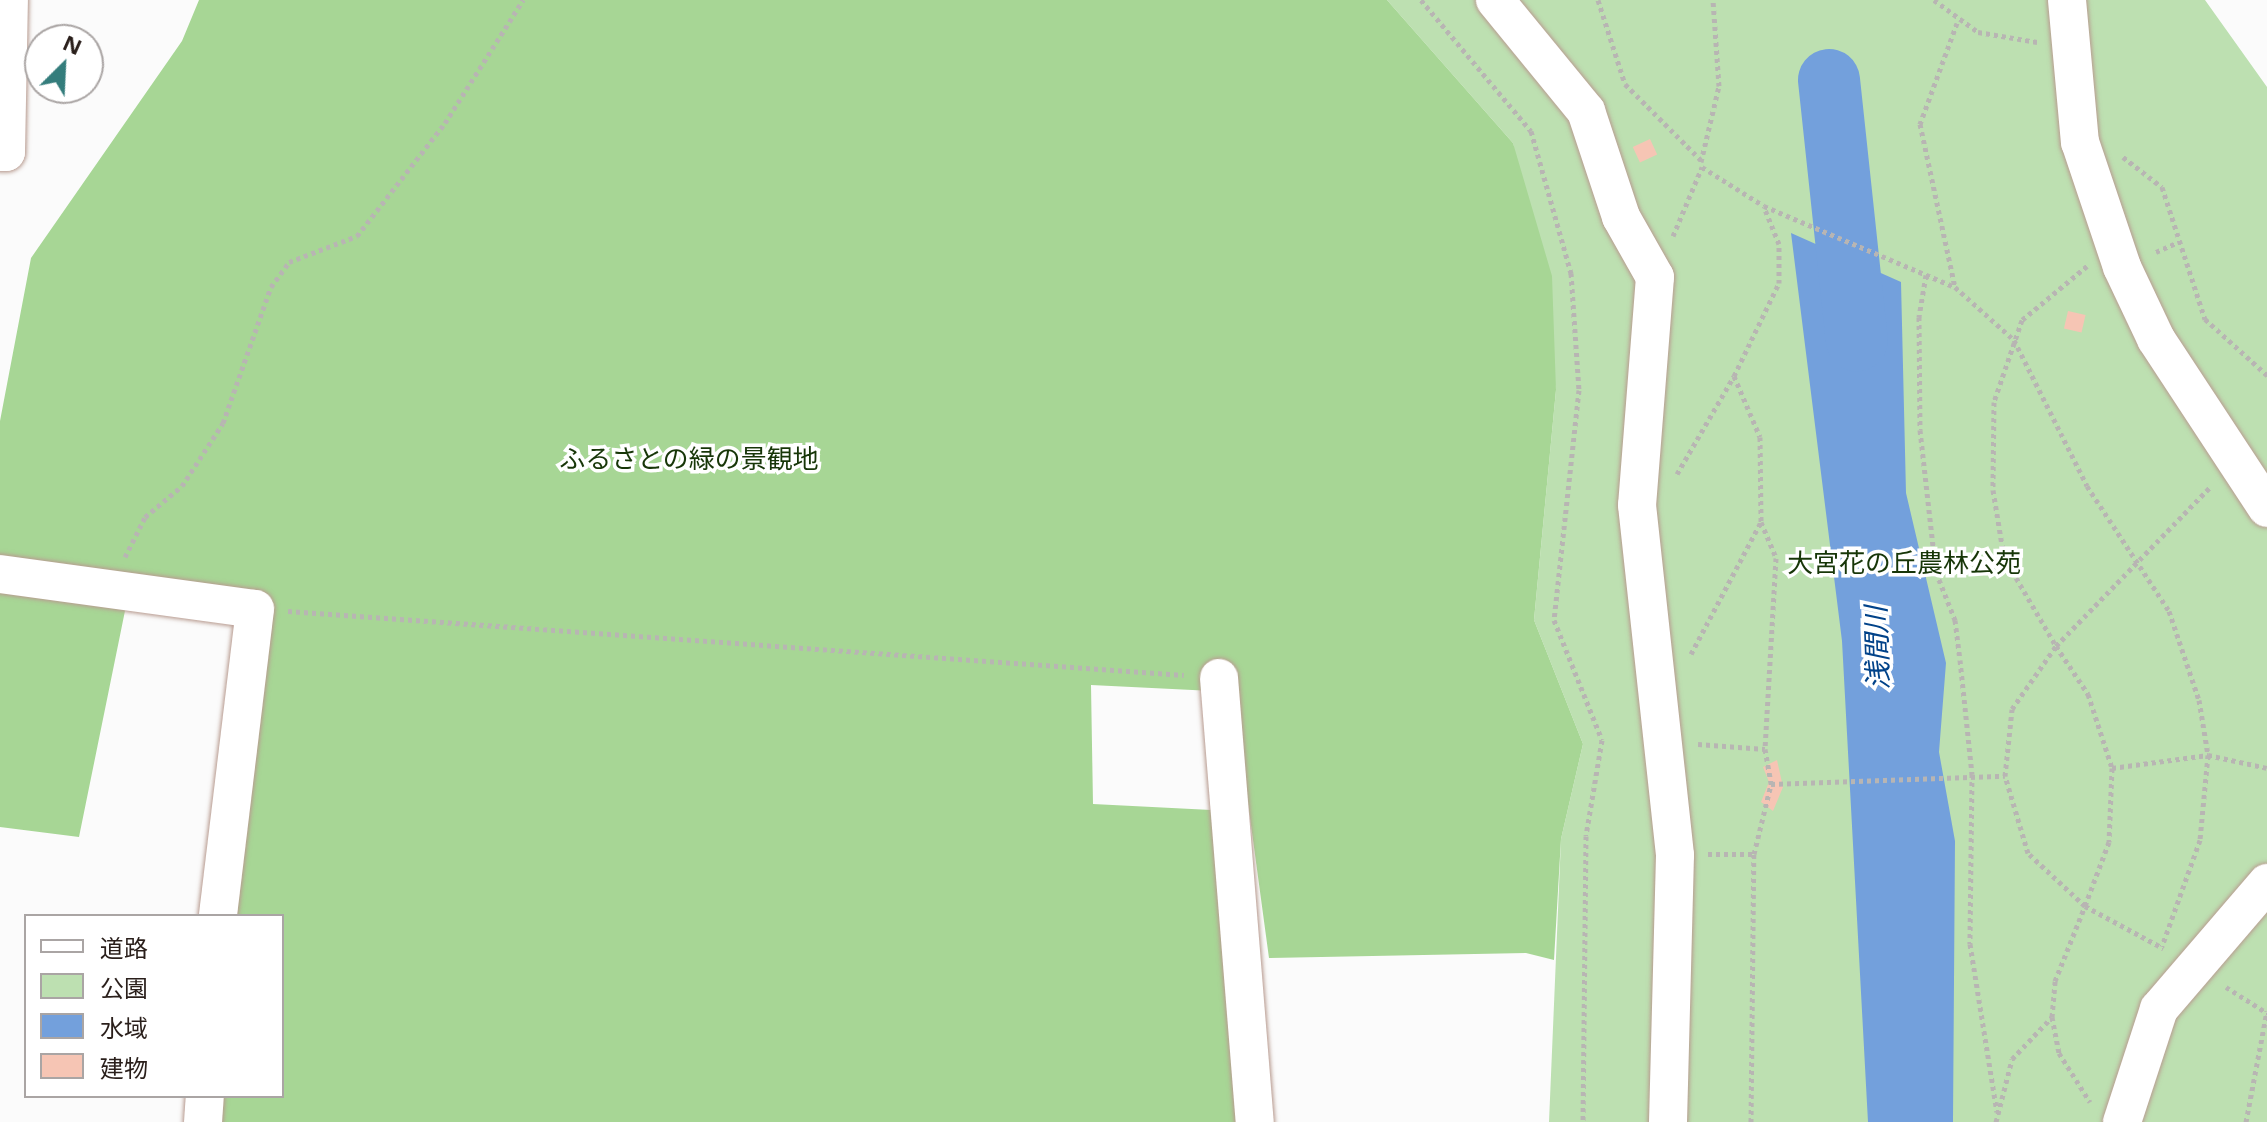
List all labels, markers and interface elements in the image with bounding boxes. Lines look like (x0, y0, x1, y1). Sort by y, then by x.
north arrow (24, 24, 104, 104)
text: N (59, 27, 87, 61)
park label: ふるさとの緑の景観地 (559, 443, 819, 475)
park label: 大宮花の丘農林公苑 (1787, 547, 2021, 579)
water label: 浅間川 (1858, 605, 1894, 691)
legend (24, 914, 284, 1098)
text: 道路 (100, 931, 148, 964)
text: 公園 (100, 971, 148, 1004)
text: 水域 (100, 1011, 148, 1044)
text: 建物 (100, 1051, 148, 1084)

